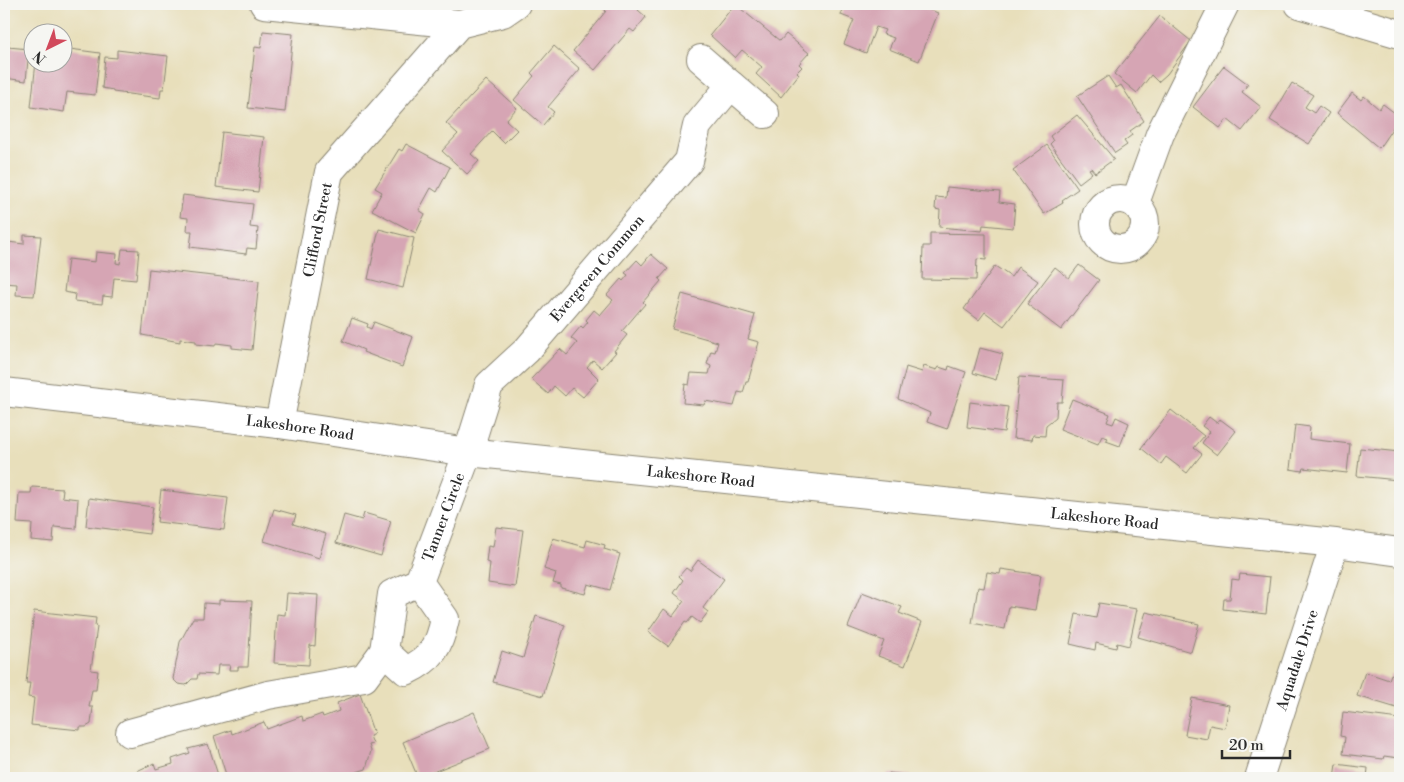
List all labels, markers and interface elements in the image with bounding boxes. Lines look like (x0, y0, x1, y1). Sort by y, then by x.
north arrow (22, 22, 72, 72)
text: N (30, 47, 50, 67)
street label: Clifford Street (299, 180, 337, 279)
street label: Evergreen Common (546, 211, 649, 326)
street label: Lakeshore Road (245, 411, 355, 445)
street label: Lakeshore Road (646, 462, 756, 492)
street label: Tanner Circle (419, 470, 469, 564)
street label: Lakeshore Road (1050, 504, 1160, 534)
street label: Aquadale Drive (1272, 607, 1323, 714)
scale bar (1222, 727, 1289, 759)
text: 20 m (1229, 736, 1264, 755)

